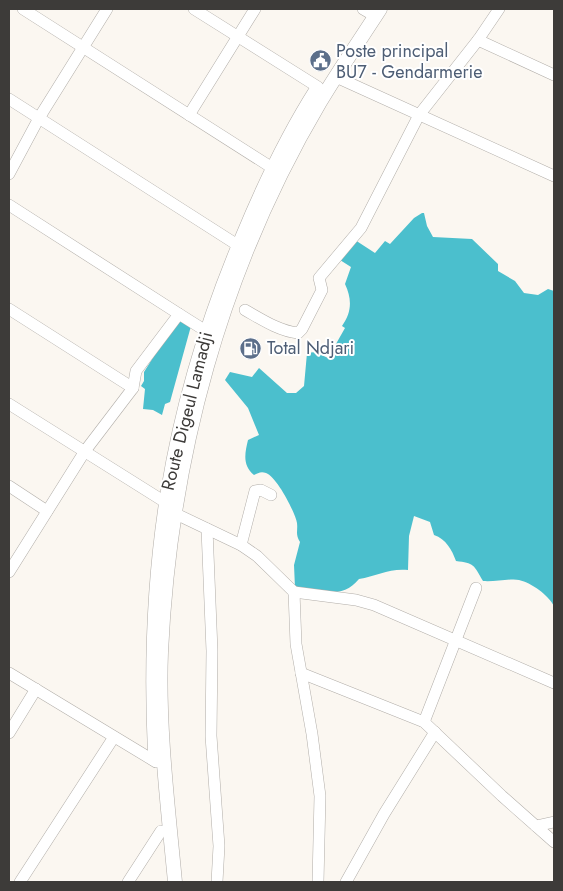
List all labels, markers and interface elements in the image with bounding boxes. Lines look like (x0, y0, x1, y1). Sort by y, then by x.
place label: Poste principal BU7 - Gendarmerie (336, 38, 483, 85)
public building icon: Poste principal BU7 - Gendarmerie (308, 49, 332, 73)
street label: Route Digeul Lamadji (155, 329, 219, 493)
place label: Total Ndjari (267, 335, 354, 361)
fuel station icon: Total Ndjari (239, 336, 263, 360)

